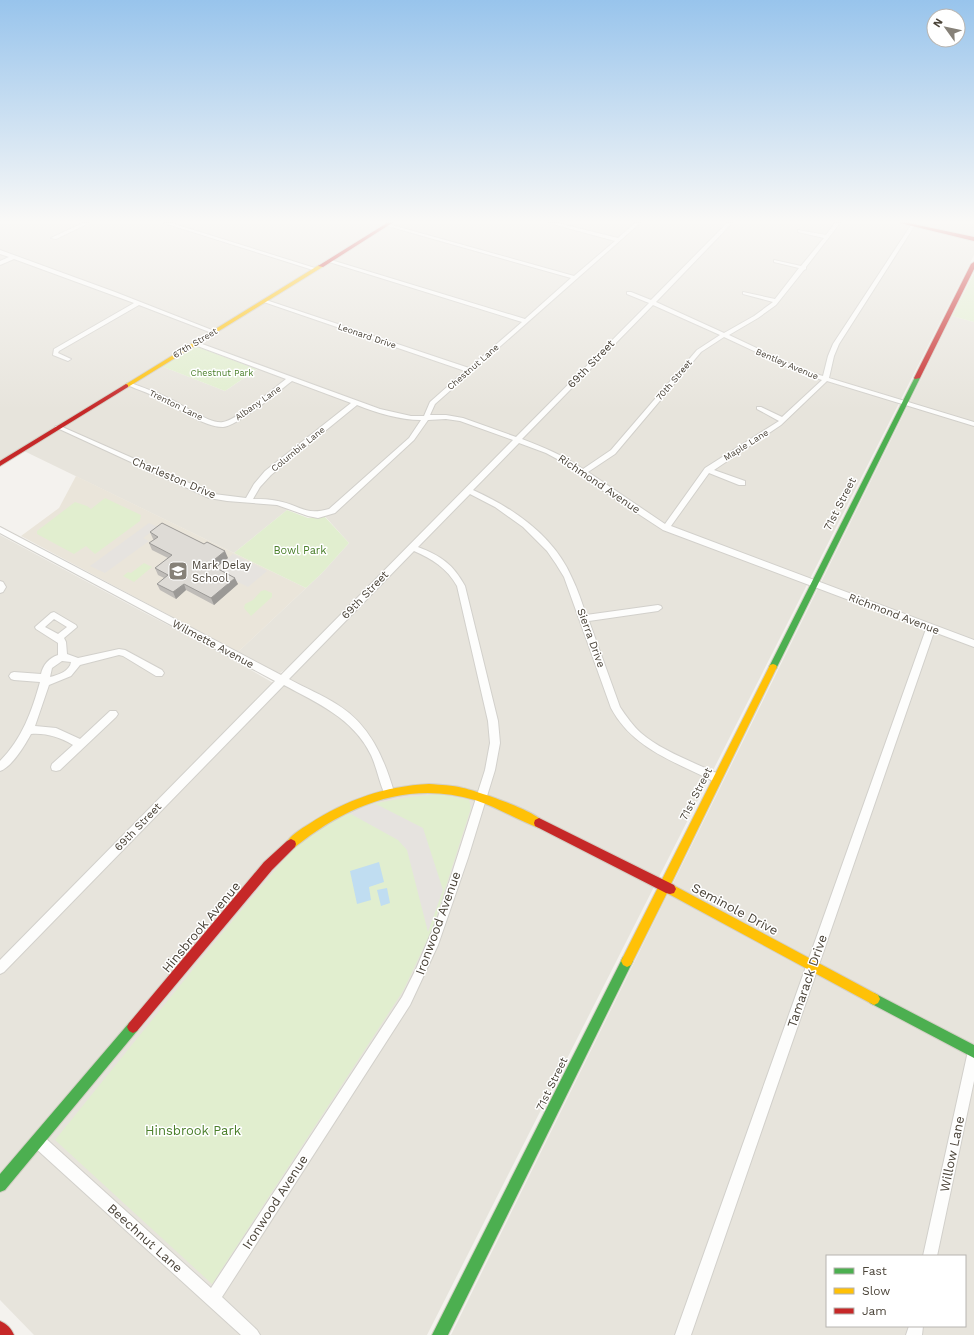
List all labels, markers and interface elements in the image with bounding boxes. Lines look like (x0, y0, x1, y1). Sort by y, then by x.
north arrow (926, 8, 966, 48)
text: N (930, 16, 946, 30)
street label: Leonard Drive (336, 321, 398, 351)
street label: 67th Street (171, 326, 219, 360)
street label: 69th Street (565, 337, 617, 391)
street label: Chestnut Lane (445, 342, 501, 392)
street label: Bentley Avenue (754, 346, 820, 382)
street label: 70th Street (654, 357, 694, 402)
park label: Chestnut Park (191, 368, 253, 378)
street label: Albany Lane (233, 384, 283, 422)
street label: Trenton Lane (148, 388, 204, 422)
street label: Columbia Lane (269, 424, 327, 474)
street label: Maple Lane (722, 427, 770, 463)
street label: Richmond Avenue (556, 452, 642, 516)
street label: Charleston Drive (130, 454, 218, 502)
street label: 71st Street (821, 475, 859, 533)
park label: Bowl Park (273, 544, 327, 557)
place label: Mark Delay School (192, 559, 251, 585)
school or university icon: Mark Delay School (167, 560, 189, 582)
street label: 69th Street (339, 568, 391, 622)
street label: Richmond Avenue (847, 591, 941, 637)
street label: Sierra Drive (574, 607, 608, 669)
street label: Wilmette Avenue (170, 617, 256, 671)
street label: 71st Street (677, 765, 715, 823)
street label: 69th Street (112, 800, 164, 854)
street label: Ironwood Avenue (412, 869, 464, 977)
street label: Hinsbrook Avenue (159, 879, 243, 975)
street label: Seminole Drive (689, 880, 781, 938)
street label: Tamarack Drive (784, 933, 830, 1029)
street label: 71st Street (534, 1055, 571, 1113)
street label: Willow Lane (937, 1115, 967, 1193)
park label: Hinsbrook Park (145, 1123, 242, 1138)
street label: Ironwood Avenue (239, 1152, 311, 1252)
street label: Beechnut Lane (105, 1200, 185, 1276)
legend (826, 1255, 966, 1327)
text: Fast (862, 1264, 887, 1278)
text: Slow (862, 1284, 890, 1298)
text: Jam (862, 1304, 887, 1318)

